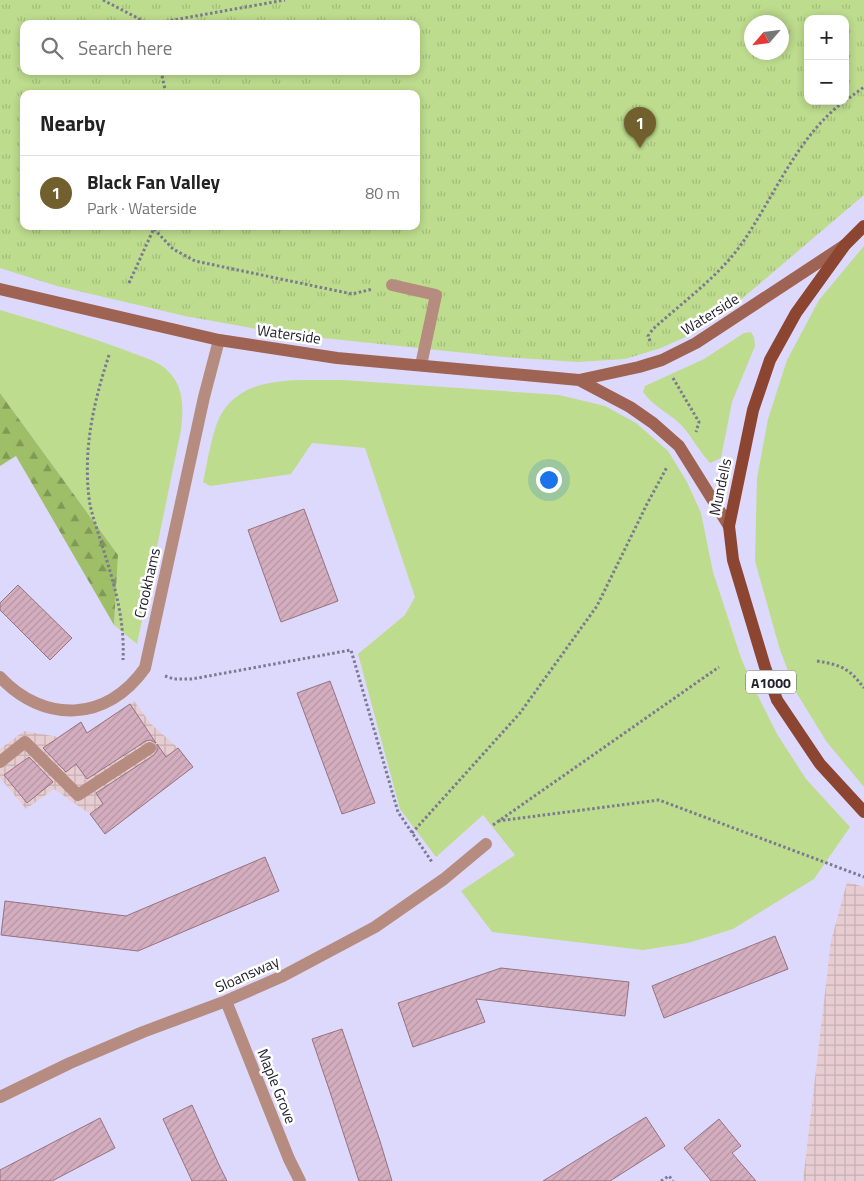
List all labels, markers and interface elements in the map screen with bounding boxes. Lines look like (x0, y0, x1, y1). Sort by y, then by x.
north arrow (744, 15, 789, 60)
map controls (804, 15, 849, 105)
button: + (804, 15, 849, 60)
search box (20, 20, 420, 75)
text: Search here (78, 33, 172, 62)
icon: search (38, 34, 66, 62)
button: − (804, 60, 849, 105)
text: Nearby (40, 107, 105, 139)
pin: 1 (624, 107, 656, 148)
text: Black Fan Valley (87, 167, 220, 196)
text: 1 (52, 181, 60, 205)
text: 80 m (365, 181, 400, 205)
text: Park · Waterside (87, 196, 197, 220)
street label: Waterside (677, 287, 743, 341)
street label: Waterside (256, 318, 322, 350)
street label: Mundells (703, 456, 737, 518)
your location (536, 467, 562, 493)
street label: Crookhams (128, 546, 166, 620)
road number: A1000 (746, 670, 796, 694)
street label: Sloansway (211, 950, 283, 998)
street label: Maple Grove (252, 1045, 302, 1127)

